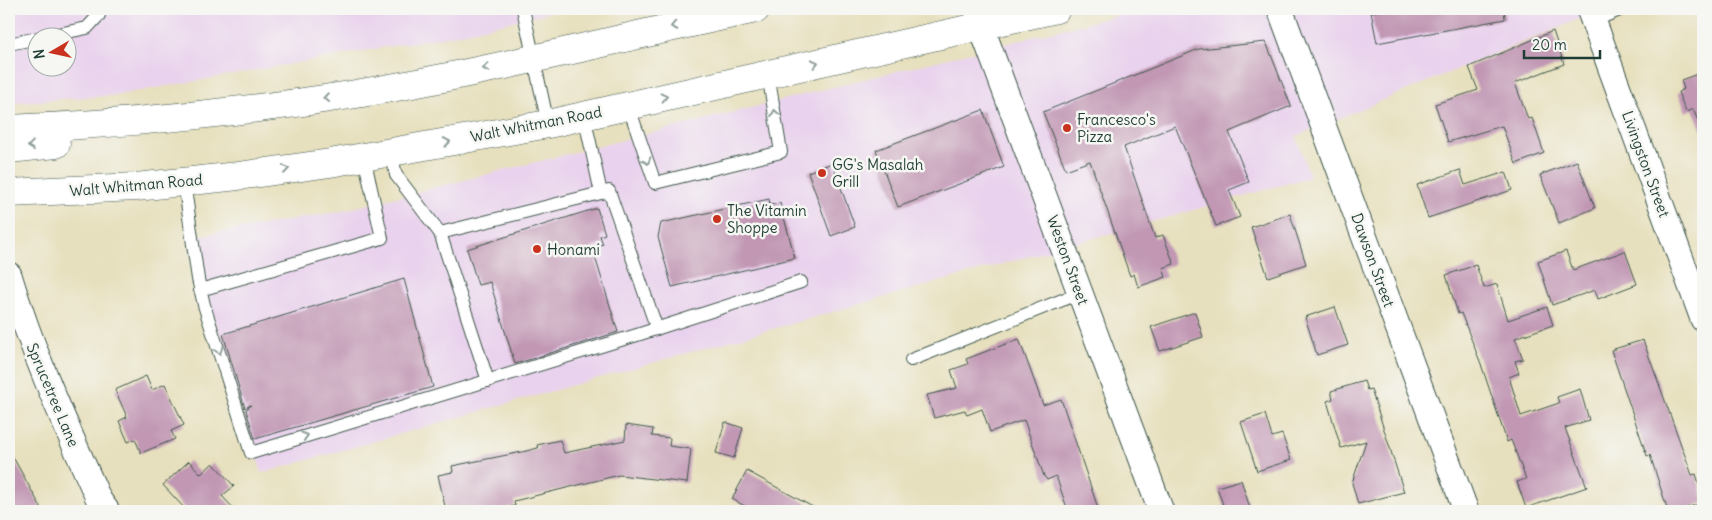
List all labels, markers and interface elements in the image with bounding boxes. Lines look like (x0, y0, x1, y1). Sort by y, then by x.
one-way arrow (670, 20, 679, 31)
north arrow (28, 28, 78, 78)
scale bar (1524, 28, 1601, 60)
text: 20 m (1532, 35, 1567, 54)
text: N (30, 48, 49, 60)
one-way arrow (811, 58, 820, 69)
one-way arrow (481, 62, 490, 73)
one-way arrow (322, 92, 330, 103)
one-way arrow (659, 92, 668, 103)
street label: Walt Whitman Road (469, 102, 604, 146)
street label: Livingston Street (1618, 108, 1674, 220)
one-way arrow (770, 109, 780, 117)
place label: Francesco's Pizza (1077, 110, 1156, 146)
marker: Francesco's Pizza (1061, 122, 1073, 134)
one-way arrow (442, 137, 451, 147)
one-way arrow (27, 140, 35, 151)
place label: GG's Masalah Grill (832, 155, 924, 191)
one-way arrow (641, 156, 651, 164)
one-way arrow (283, 164, 291, 175)
marker: GG's Masalah Grill (816, 167, 828, 179)
street label: Walt Whitman Road (69, 170, 204, 200)
place label: The Vitamin Shoppe (727, 201, 807, 237)
street label: Dawson Street (1347, 210, 1399, 310)
marker: The Vitamin Shoppe (711, 213, 723, 225)
street label: Weston Street (1043, 213, 1093, 307)
place label: Honami (547, 240, 600, 259)
marker: Honami (531, 243, 543, 255)
street label: Sprucetree Lane (23, 340, 83, 450)
one-way arrow (213, 347, 223, 355)
one-way arrow (300, 432, 309, 442)

